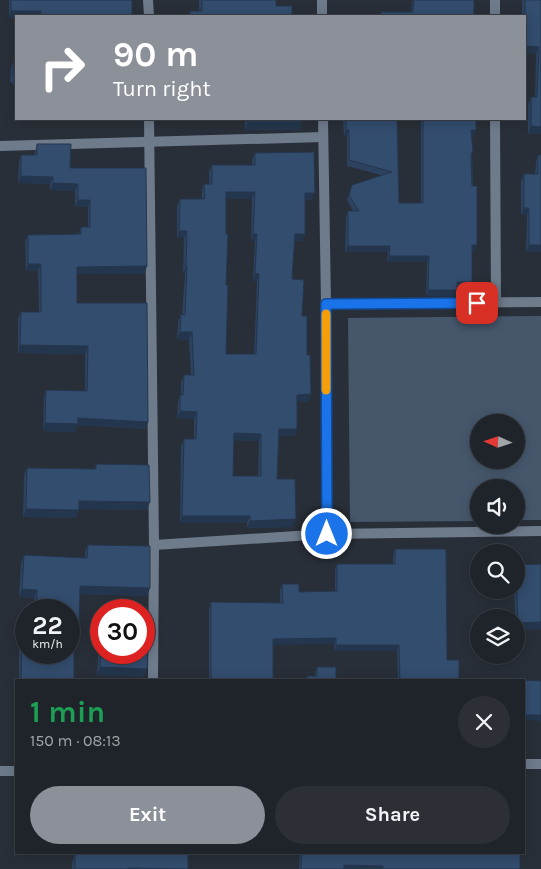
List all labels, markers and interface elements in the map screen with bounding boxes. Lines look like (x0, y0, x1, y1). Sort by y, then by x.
text: 90 m (113, 34, 199, 75)
icon: right (30, 35, 95, 100)
text: Turn right (113, 76, 211, 102)
pin (456, 282, 498, 324)
icon: arrive (463, 289, 491, 317)
north arrow (470, 414, 525, 469)
map controls (470, 414, 525, 664)
button: sound (470, 479, 525, 534)
position arrow (300, 507, 352, 559)
button: search (470, 544, 525, 599)
speed limit sign: 30 (90, 599, 155, 664)
button: layers (470, 609, 525, 664)
text: 22 (32, 611, 63, 640)
text: km/h (32, 637, 63, 651)
text: 1 min (30, 694, 105, 730)
button: close (458, 696, 510, 748)
text: 150 m · 08:13 (30, 731, 121, 750)
button: Exit (30, 786, 265, 844)
button: Share (275, 786, 510, 844)

